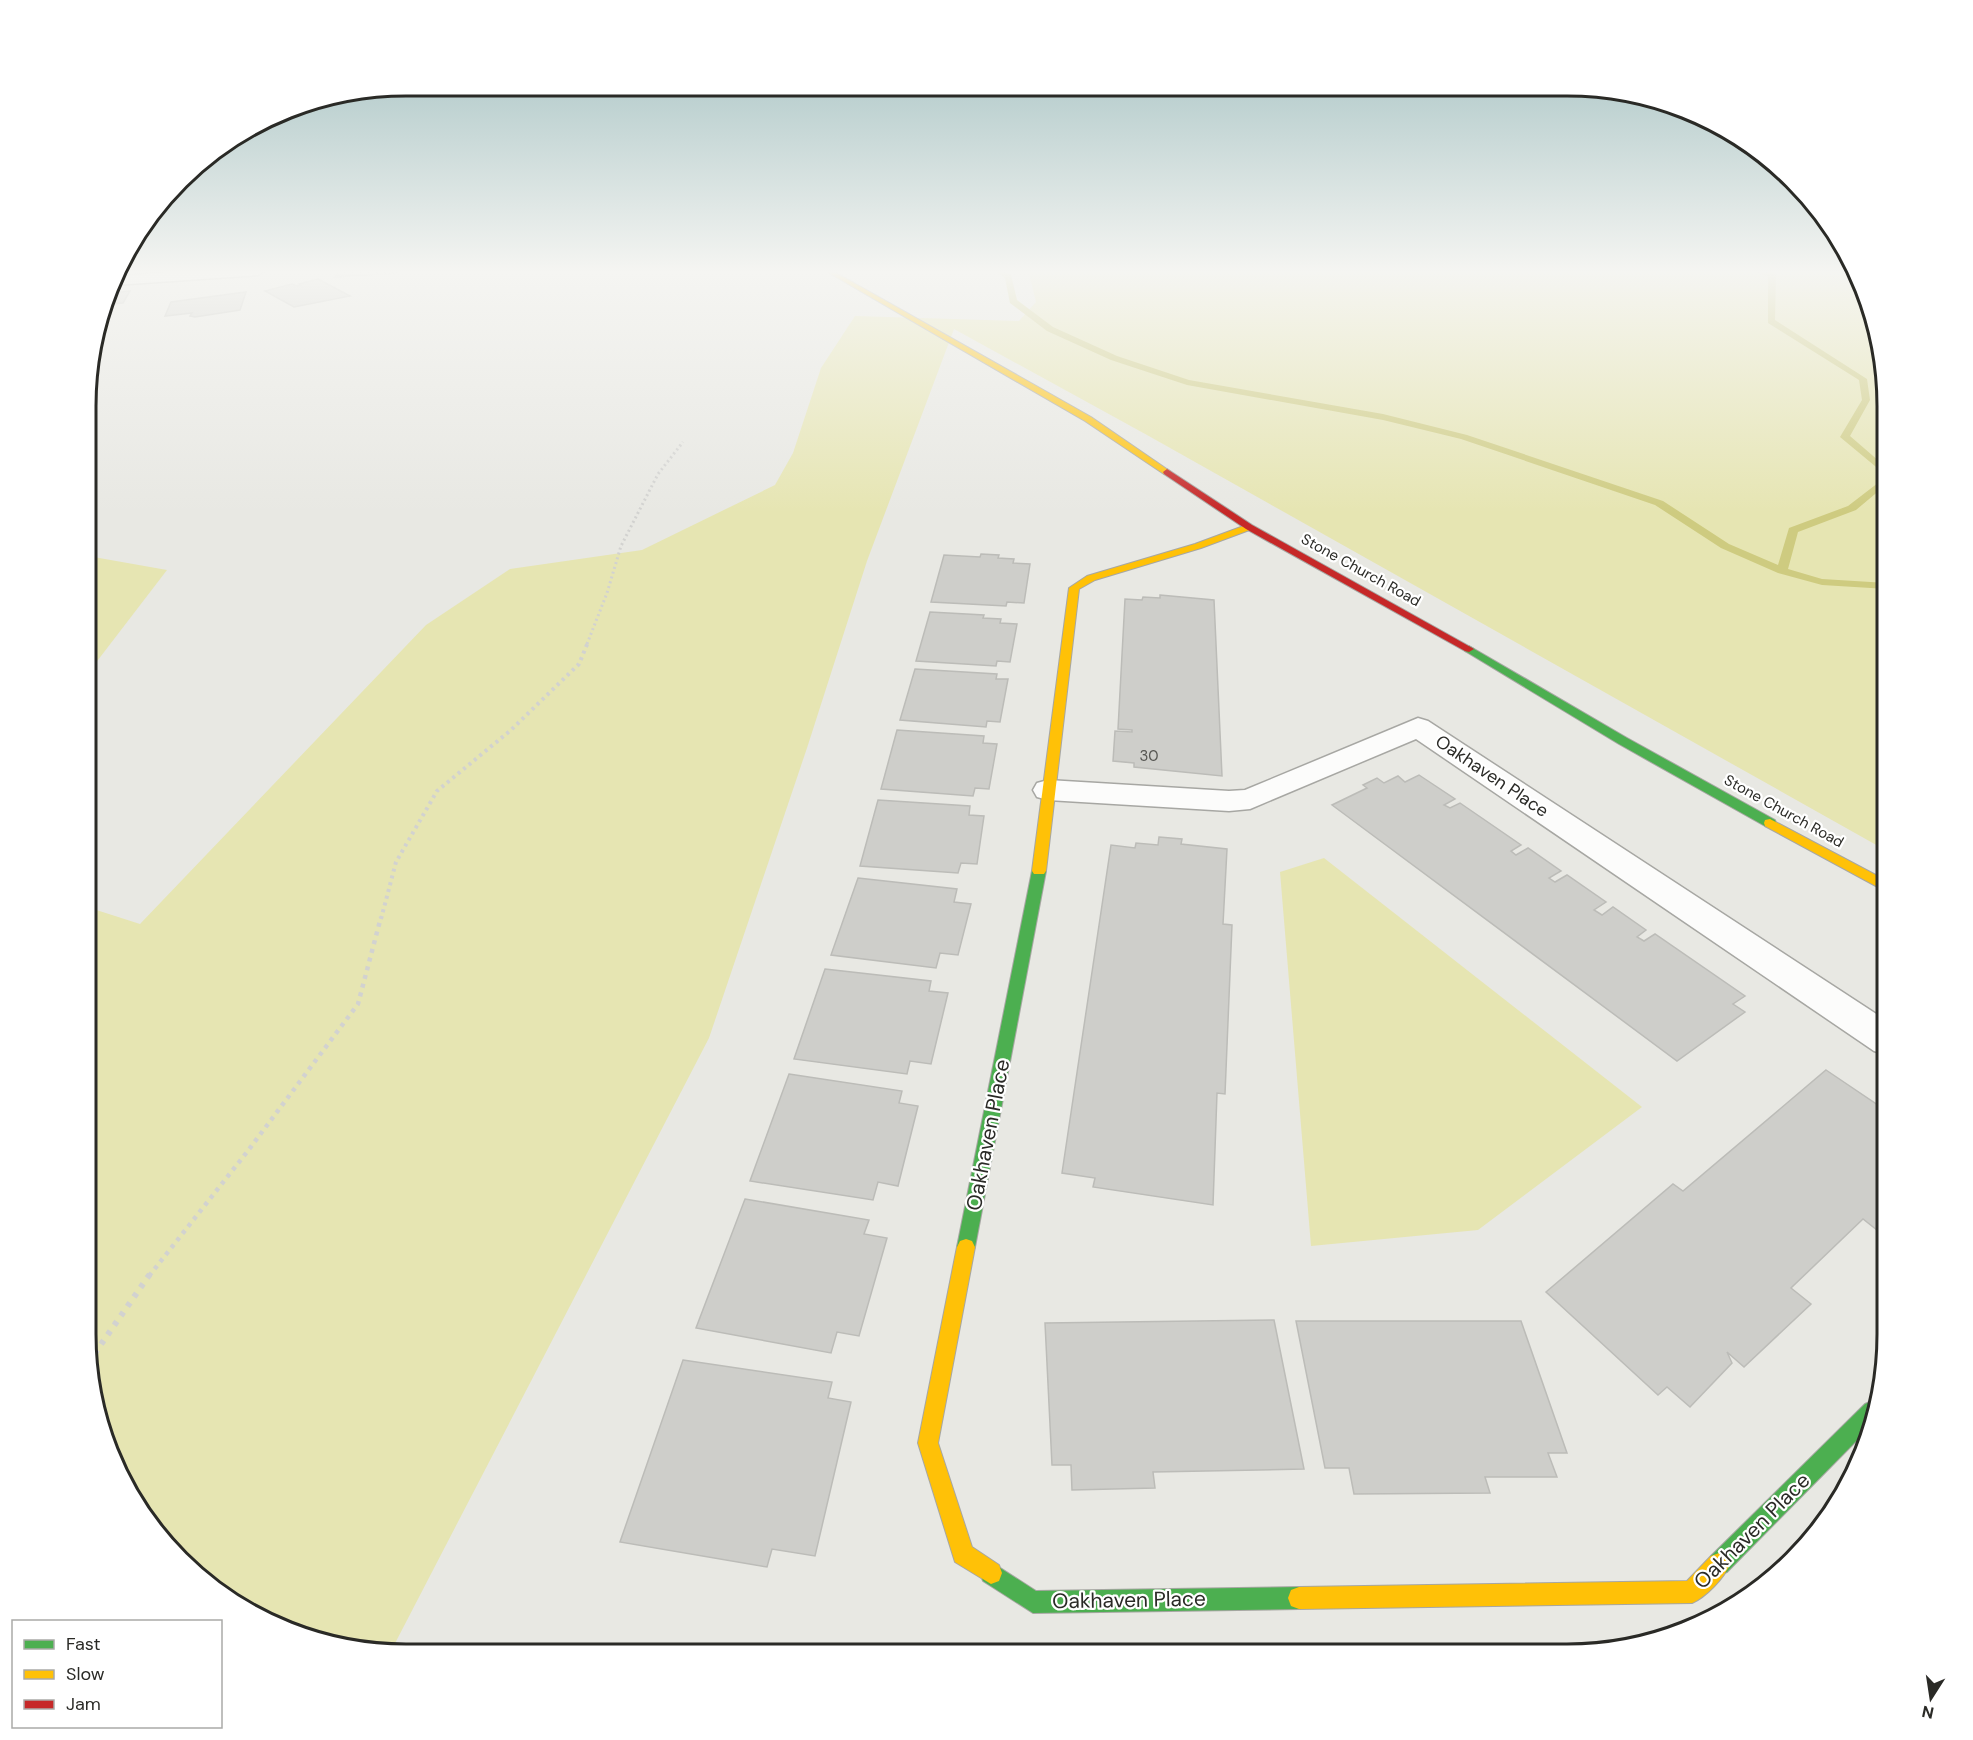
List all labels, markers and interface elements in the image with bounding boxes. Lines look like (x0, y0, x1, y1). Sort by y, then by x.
street label: Stone Church Road (1298, 529, 1424, 611)
street label: Oakhaven Place (1431, 729, 1553, 823)
house number: 30 (1139, 746, 1159, 766)
street label: Stone Church Road (1721, 770, 1847, 852)
street label: Oakhaven Place (960, 1057, 1016, 1213)
street label: Oakhaven Place (1688, 1467, 1816, 1595)
street label: Oakhaven Place (1052, 1585, 1206, 1615)
legend (12, 1620, 222, 1728)
text: Fast (66, 1632, 101, 1656)
text: Slow (66, 1662, 105, 1686)
north arrow (1901, 1668, 1961, 1728)
text: Jam (66, 1692, 101, 1716)
text: N (1920, 1701, 1936, 1724)

